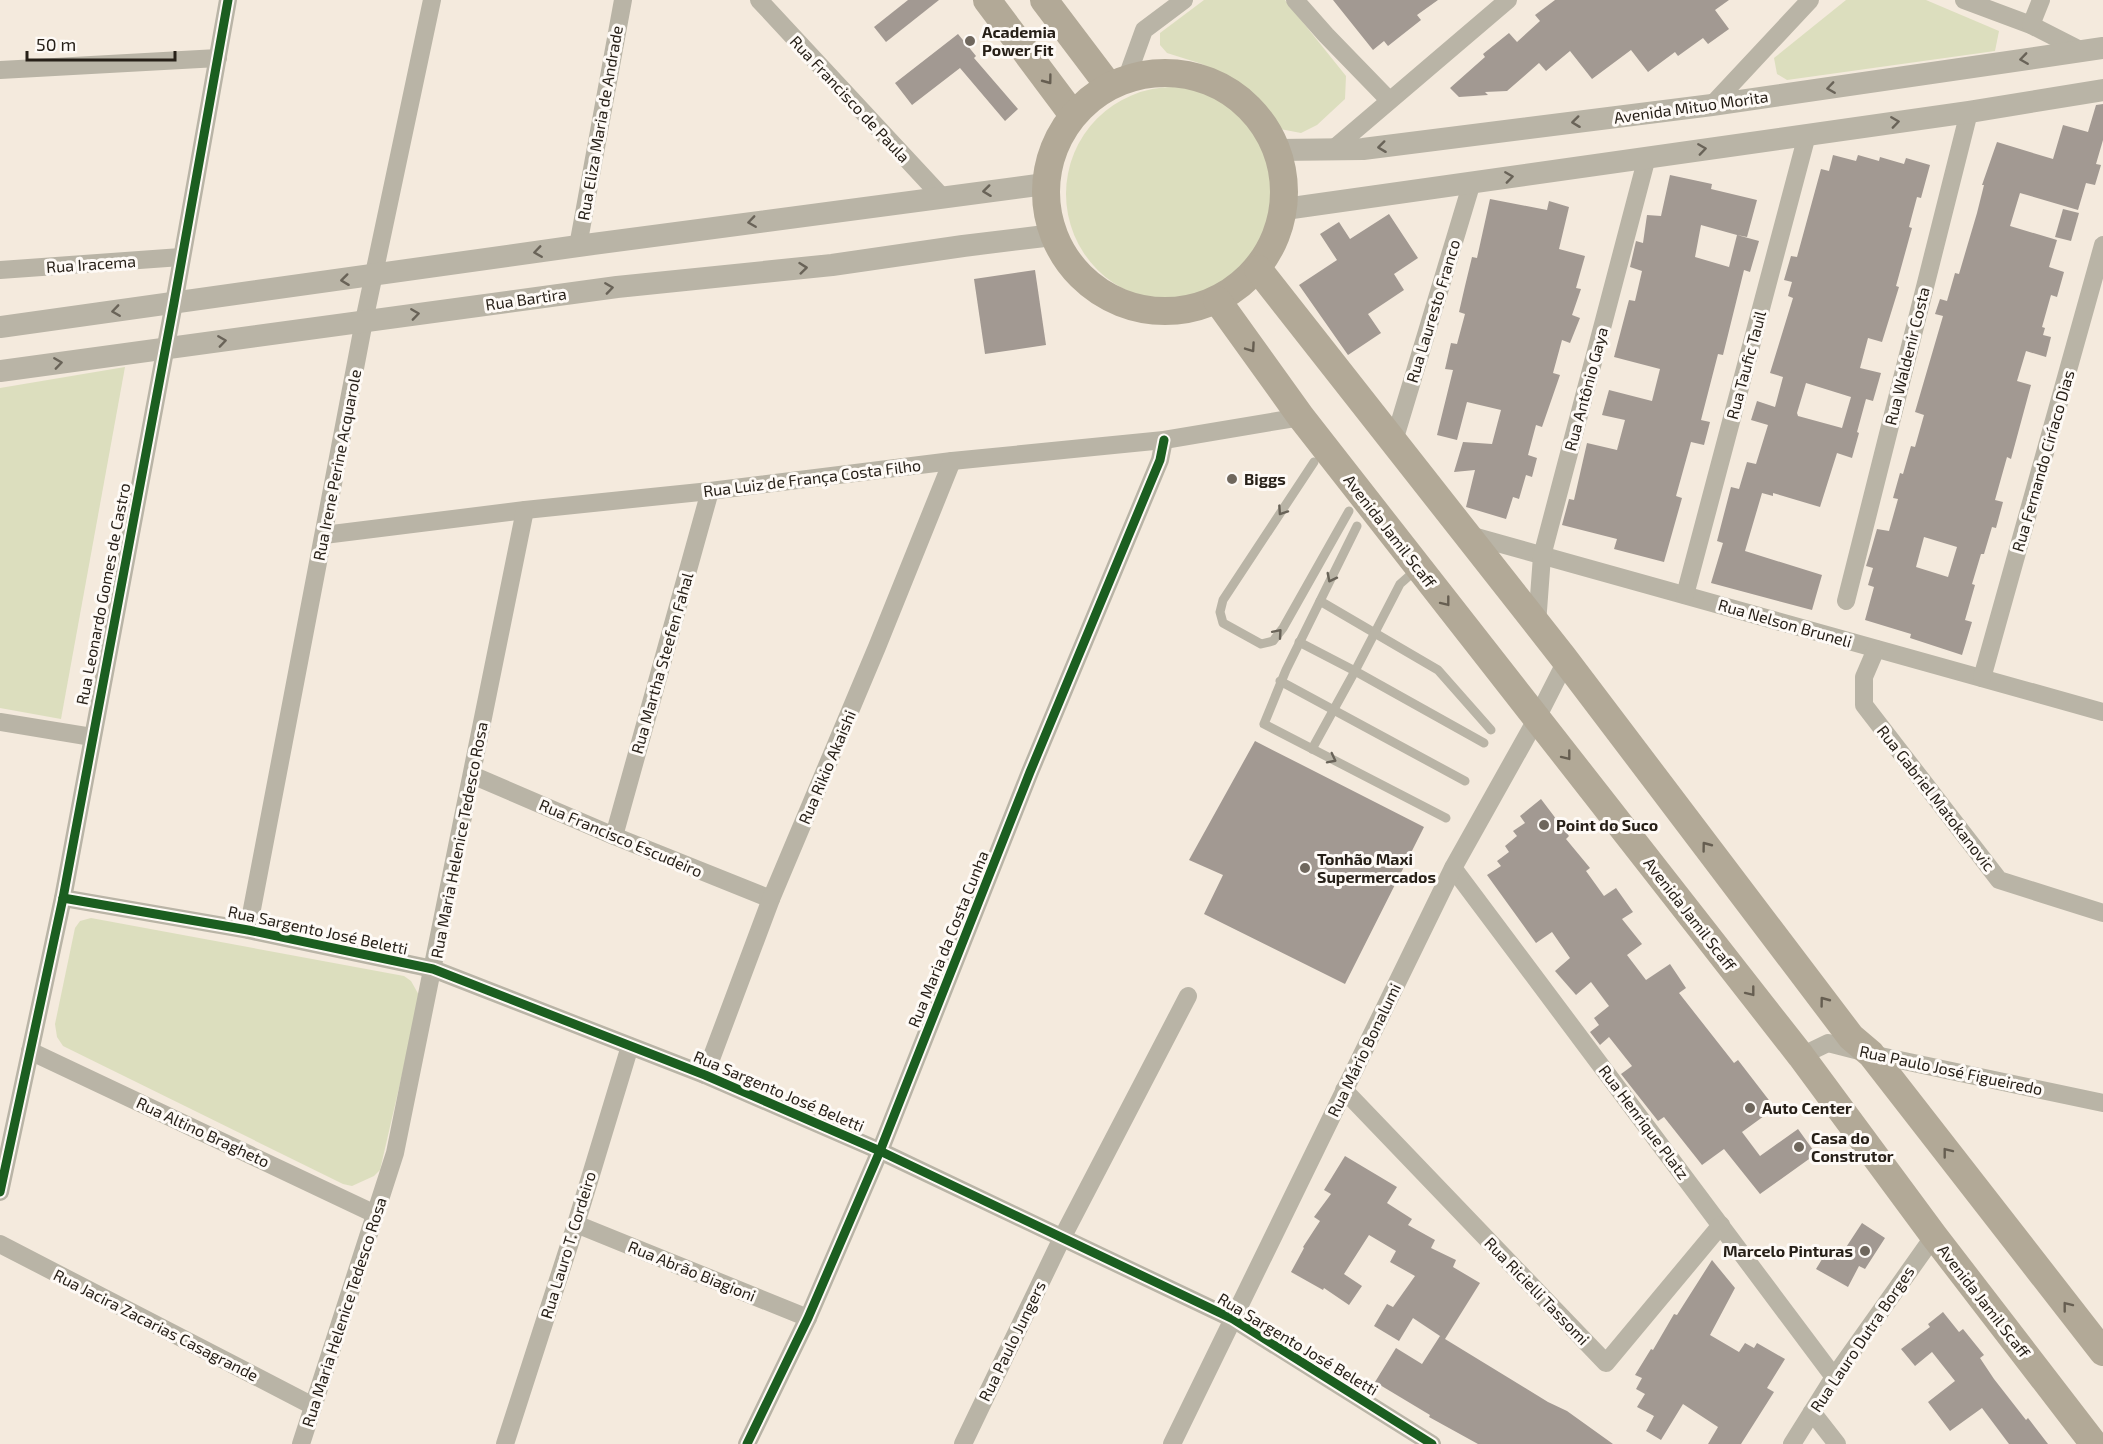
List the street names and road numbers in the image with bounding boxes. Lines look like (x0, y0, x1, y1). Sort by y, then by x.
street label: Rua Eliza Maria de Andrade (573, 24, 626, 222)
street label: Rua Francisco de Paula (787, 31, 914, 166)
street label: Avenida Mituo Morita (1613, 86, 1769, 127)
street label: Rua Lauresto Franco (1402, 237, 1463, 385)
street label: Rua Iracema (45, 251, 136, 276)
street label: Rua Bartira (484, 283, 568, 314)
street label: Rua Waldenir Costa (1880, 285, 1933, 427)
street label: Rua Taufic Tauil (1722, 308, 1769, 421)
street label: Rua Antônio Gaya (1560, 325, 1611, 453)
street label: Rua Irene Perine Acquarole (309, 368, 364, 562)
street label: Rua Fernando Ciríaco Dias (2007, 368, 2078, 554)
street label: Rua Luiz de França Costa Filho (702, 455, 922, 501)
street label: Avenida Jamil Scaff (1340, 470, 1441, 591)
street label: Rua Leonardo Gomes de Castro (72, 481, 133, 706)
street label: Rua Martha Steefen Fahal (627, 570, 697, 756)
street label: Rua Nelson Bruneli (1716, 594, 1854, 651)
street label: Rua Rikio Akaishi (794, 707, 859, 827)
street label: Rua Maria Helenice Tedesco Rosa (426, 720, 491, 960)
street label: Rua Gabriel Matokanovic (1874, 721, 1999, 874)
street label: Rua Francisco Escudeiro (537, 794, 706, 881)
street label: Rua Maria da Costa Cunha (903, 848, 992, 1030)
street label: Avenida Jamil Scaff (1640, 853, 1741, 974)
street label: Rua Sargento José Beletti (226, 901, 410, 958)
street label: Rua Mário Bonalumi (1323, 980, 1404, 1120)
street label: Rua Paulo José Figueiredo (1858, 1041, 2044, 1098)
street label: Rua Sargento José Beletti (691, 1046, 867, 1135)
street label: Rua Henrique Platz (1595, 1061, 1693, 1183)
street label: Rua Altino Bragheto (134, 1092, 273, 1171)
street label: Rua Lauro T. Cordeiro (536, 1169, 599, 1321)
street label: Rua Maria Helenice Tedesco Rosa (297, 1195, 390, 1429)
street label: Rua Ricielli Tassomi (1481, 1233, 1594, 1348)
street label: Rua Abrão Biagioni (626, 1236, 759, 1305)
street label: Avenida Jamil Scaff (1934, 1240, 2035, 1361)
street label: Rua Lauro Dutra Borges (1806, 1262, 1918, 1415)
street label: Rua Jacira Zacarias Casagrande (51, 1265, 262, 1385)
street label: Rua Paulo Jungers (974, 1277, 1049, 1404)
street label: Rua Sargento José Beletti (1215, 1288, 1382, 1399)

